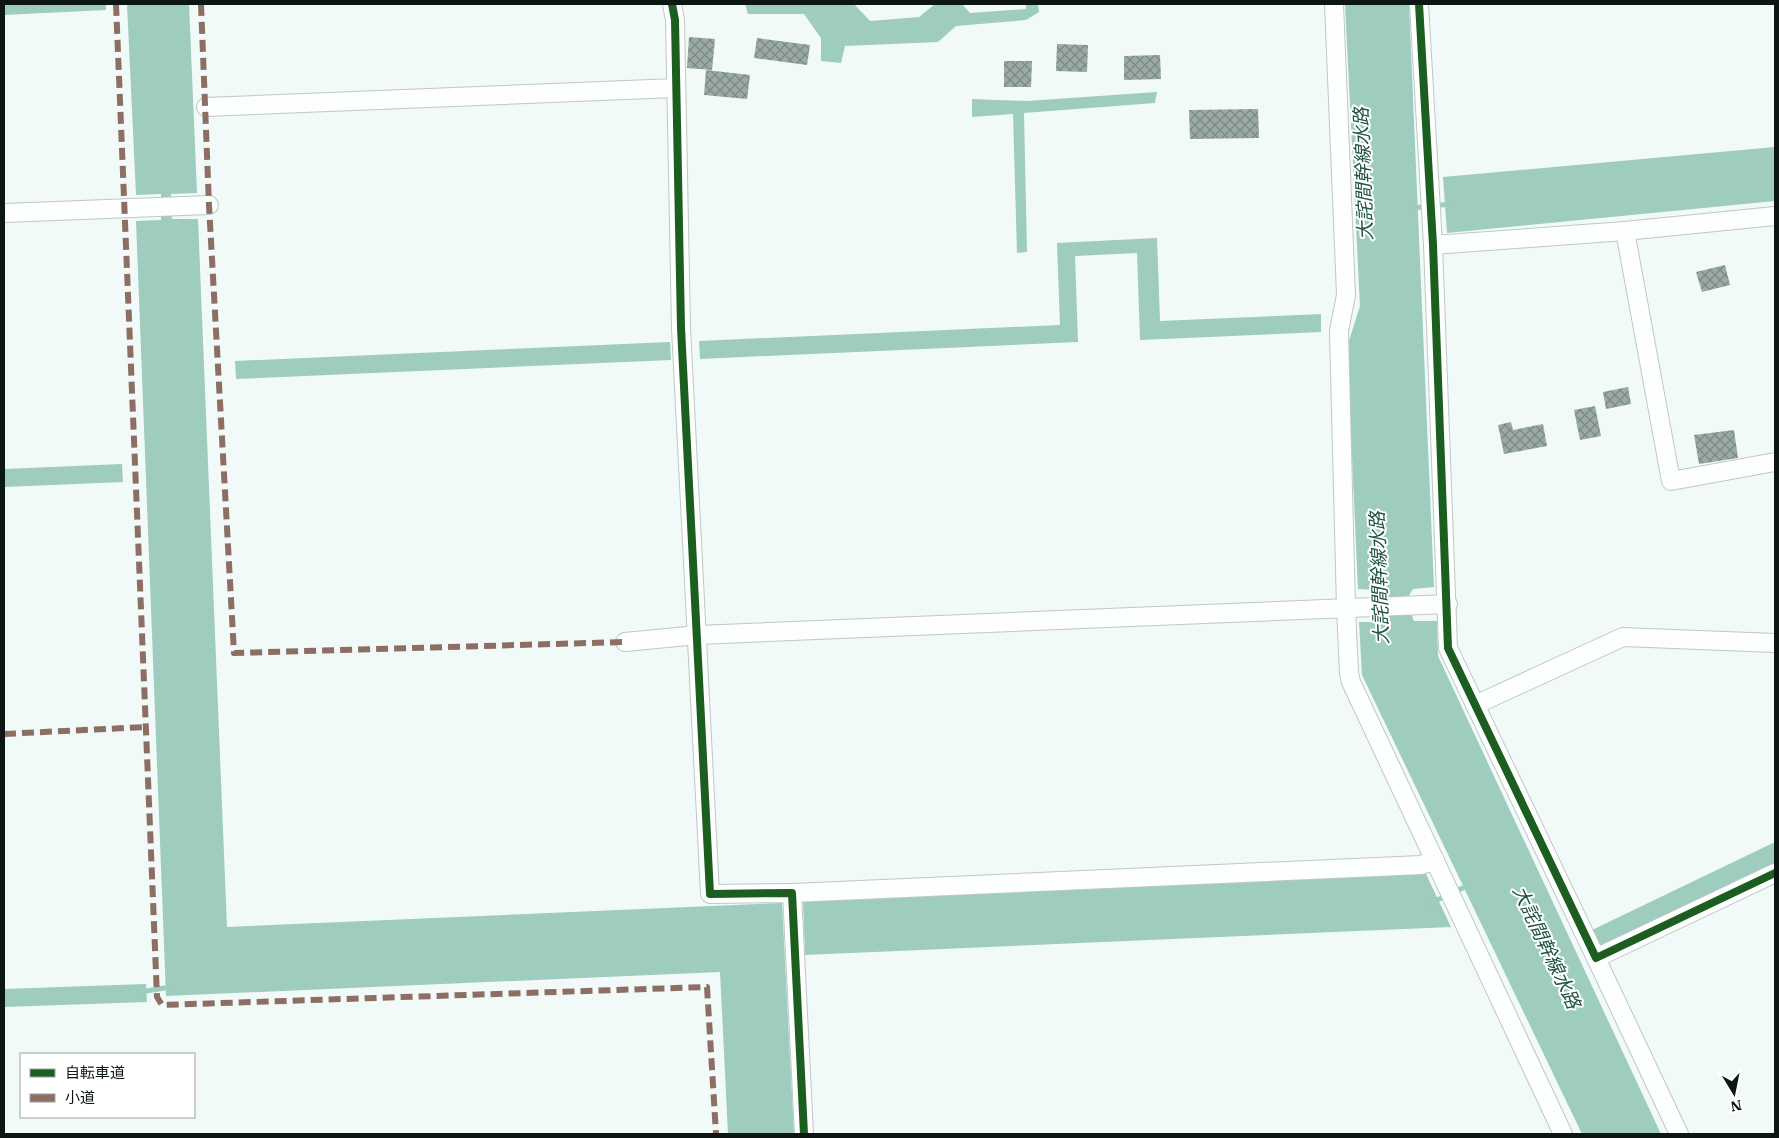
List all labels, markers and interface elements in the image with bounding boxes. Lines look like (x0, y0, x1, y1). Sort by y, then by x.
water label: 大詫間幹線水路 (1349, 105, 1377, 241)
water label: 大詫間幹線水路 (1365, 509, 1393, 645)
water label: 大詫間幹線水路 (1508, 882, 1587, 1014)
legend (20, 1053, 195, 1118)
text: 自転車道 (65, 1063, 125, 1082)
north arrow (1709, 1068, 1759, 1118)
text: 小道 (65, 1088, 95, 1107)
text: N (1729, 1096, 1743, 1116)

